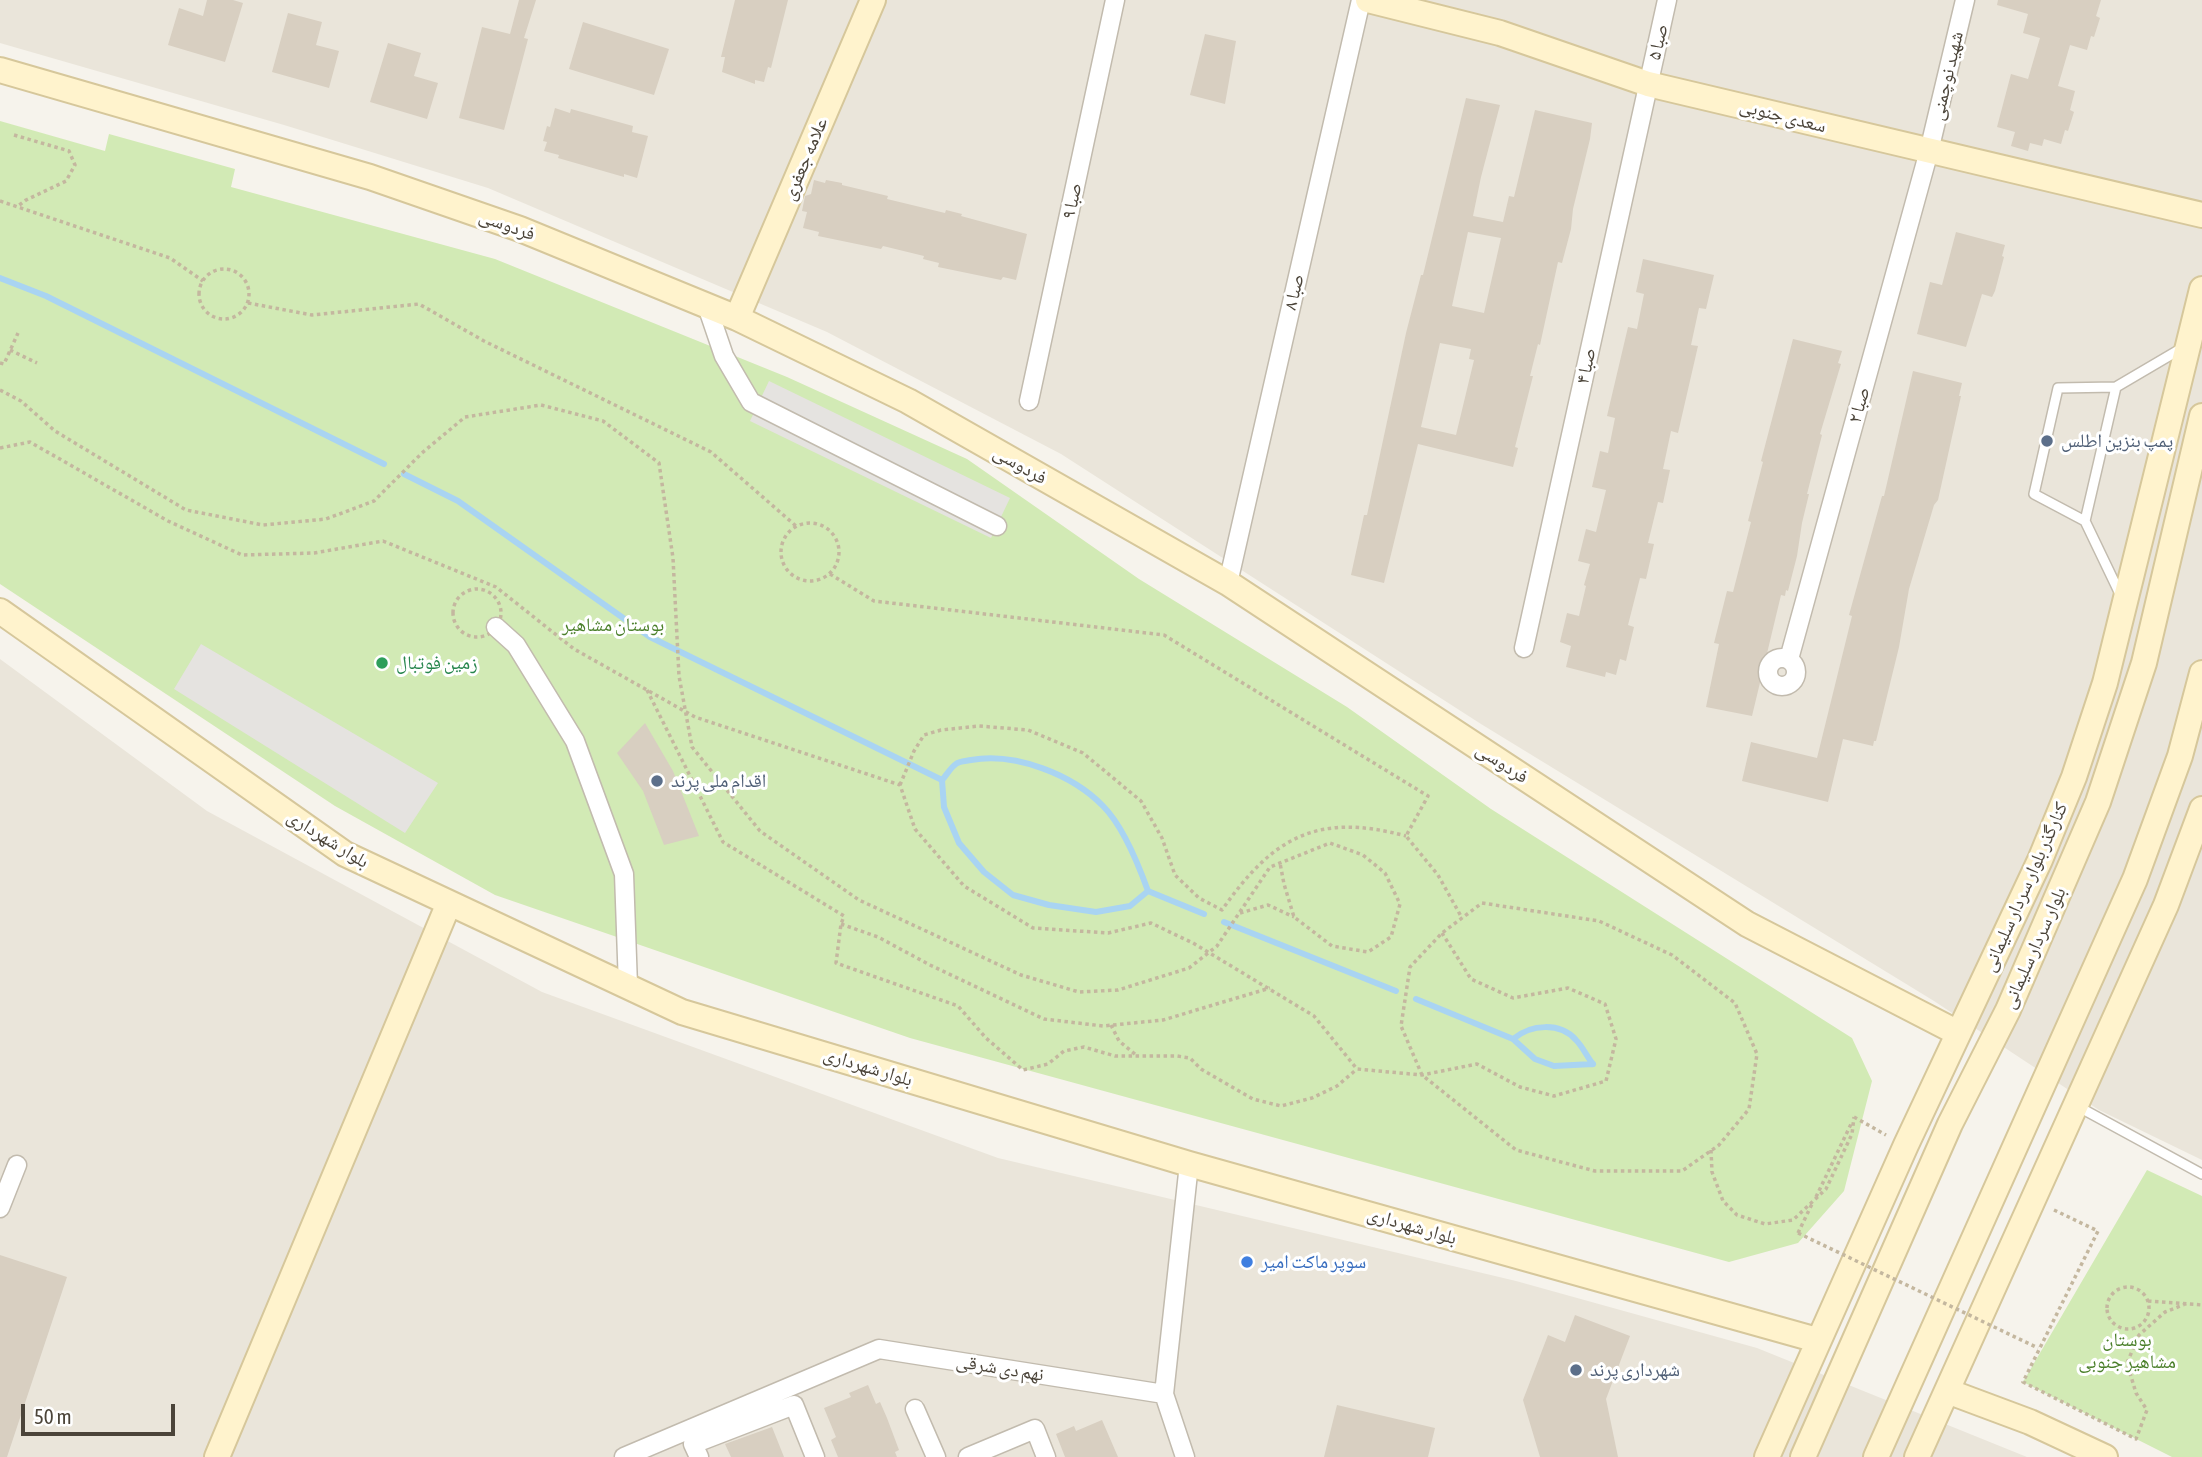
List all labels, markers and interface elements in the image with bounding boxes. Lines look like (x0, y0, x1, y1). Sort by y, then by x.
street label: صبا ۵ (1643, 22, 1673, 62)
street label: شهید نوچمنی (1926, 29, 1968, 123)
street label: سعدی جنوبی (1737, 94, 1829, 138)
street label: علامه جعفری (777, 114, 833, 204)
street label: صبا ۹ (1057, 181, 1087, 221)
street label: فردوسی (476, 204, 538, 246)
street label: صبا ۸ (1279, 272, 1309, 312)
street label: صبا ۴ (1571, 346, 1601, 386)
street label: صبا ۲ (1843, 384, 1875, 426)
place label: پمپ بنزین اطلس (2061, 430, 2173, 452)
marker: پمپ بنزین اطلس (2039, 433, 2055, 449)
street label: فردوسی (989, 441, 1051, 489)
park label: بوستان مشاهیر (562, 614, 664, 636)
place label: زمین فوتبال (396, 652, 478, 674)
marker: زمین فوتبال (374, 655, 390, 671)
street label: فردوسی (1471, 738, 1533, 788)
place label: اقدام ملی پرند (671, 770, 766, 792)
marker: اقدام ملی پرند (649, 773, 665, 789)
street label: کنارگذر بلوار سردار سلیمانی (1977, 799, 2073, 975)
street label: بلوار شهرداری (283, 805, 373, 873)
street label: بلوار سردار سلیمانی (1997, 884, 2071, 1012)
street label: بلوار شهرداری (821, 1043, 915, 1091)
street label: بلوار شهرداری (1365, 1202, 1459, 1250)
place label: سوپر ماکت امیر (1261, 1251, 1366, 1273)
marker: سوپر ماکت امیر (1239, 1254, 1255, 1270)
park label: بوستان مشاهیر جنوبی (2078, 1329, 2176, 1373)
street label: نهم دی شرقی (955, 1350, 1045, 1386)
place label: شهرداری پرند (1590, 1359, 1680, 1381)
marker: شهرداری پرند (1568, 1362, 1584, 1378)
scale bar (24, 1390, 178, 1434)
text: 50 m (34, 1404, 72, 1428)

